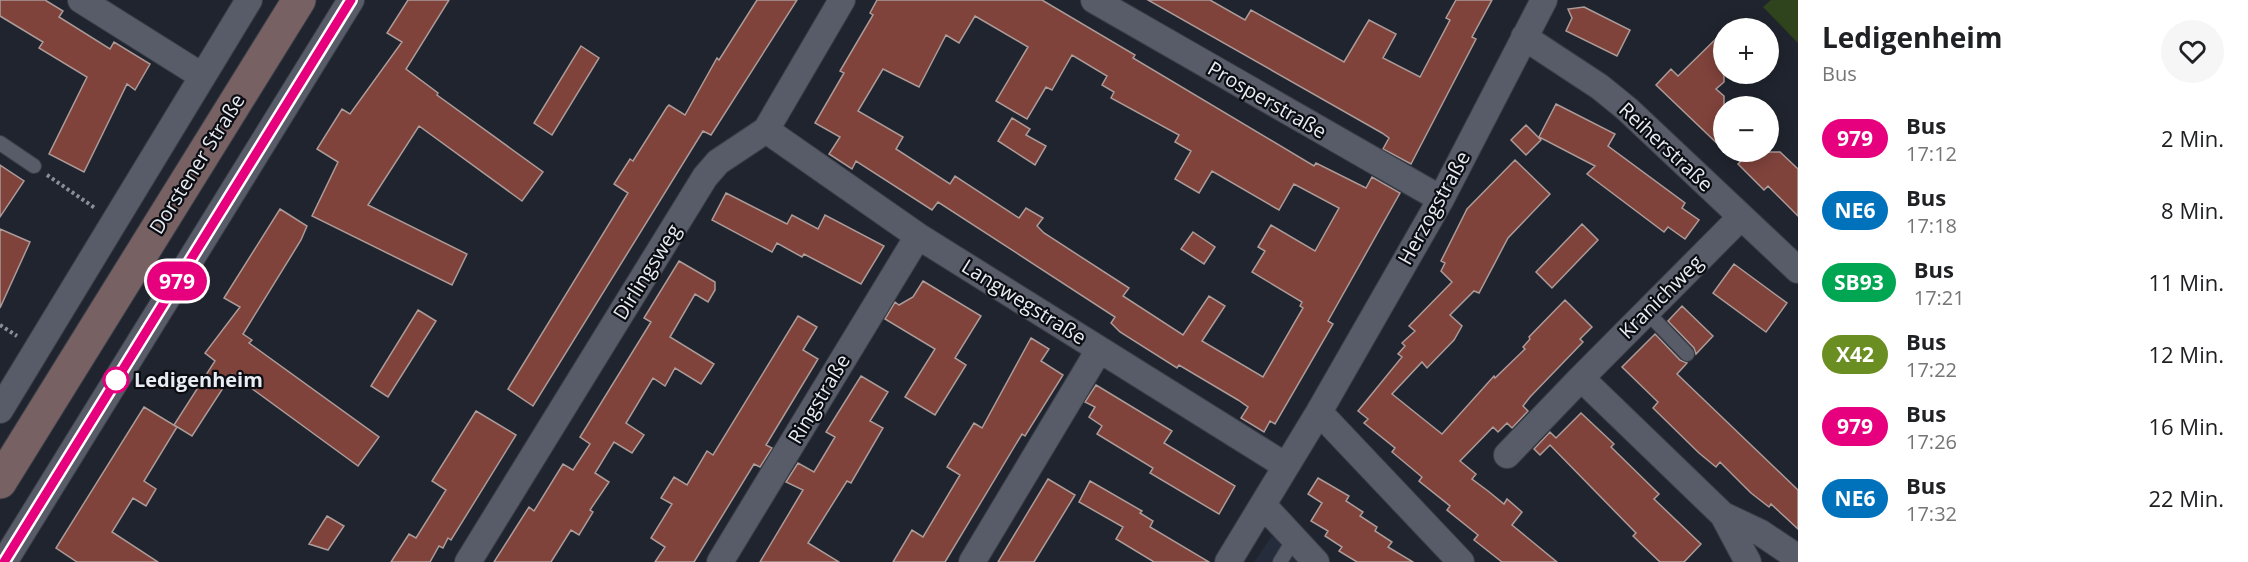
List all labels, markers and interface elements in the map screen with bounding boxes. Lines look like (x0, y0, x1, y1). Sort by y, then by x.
map controls (1713, 18, 1779, 162)
button: + (1713, 18, 1779, 84)
text: Ledigenheim (1822, 18, 2002, 56)
button: heart (2161, 20, 2224, 83)
street label: Prosperstraße (1203, 55, 1332, 145)
text: Bus (1822, 60, 1857, 87)
street label: Dorstener Straße (143, 89, 251, 239)
street label: Reiherstraße (1613, 96, 1719, 197)
button: − (1713, 96, 1779, 162)
text: Bus (1906, 110, 1946, 140)
text: 2 Min. (2161, 123, 2224, 153)
text: 979 (1837, 124, 1873, 152)
text: 17:12 (1906, 140, 1957, 167)
street label: Herzogstraße (1391, 146, 1476, 269)
text: Bus (1906, 182, 1946, 212)
text: 8 Min. (2161, 195, 2224, 225)
text: NE6 (1835, 196, 1875, 224)
text: 17:18 (1906, 212, 1957, 239)
street label: Dirlingsweg (606, 219, 687, 325)
street label: Kranichweg (1613, 249, 1709, 344)
street label: Langwegstraße (957, 253, 1092, 351)
text: Bus (1914, 254, 1954, 284)
line badge: 979 (142, 262, 212, 300)
text: 979 (159, 267, 195, 295)
text: 11 Min. (2149, 267, 2224, 297)
text: SB93 (1834, 268, 1884, 296)
text: 17:21 (1914, 284, 1965, 311)
text: Bus (1906, 326, 1946, 356)
text: 12 Min. (2149, 339, 2224, 369)
text: X42 (1836, 340, 1874, 368)
street label: Ringstraße (781, 349, 856, 449)
text: 17:22 (1906, 356, 1957, 383)
place label: Ledigenheim (134, 366, 263, 393)
marker: Ledigenheim (103, 367, 129, 393)
text: Bus (1906, 398, 1946, 428)
text: 16 Min. (2149, 411, 2224, 441)
text: 979 (1837, 412, 1873, 440)
text: 17:26 (1906, 428, 1957, 455)
text: Bus (1906, 470, 1946, 500)
text: 22 Min. (2149, 483, 2224, 513)
text: NE6 (1835, 484, 1875, 512)
text: 17:32 (1906, 500, 1957, 527)

